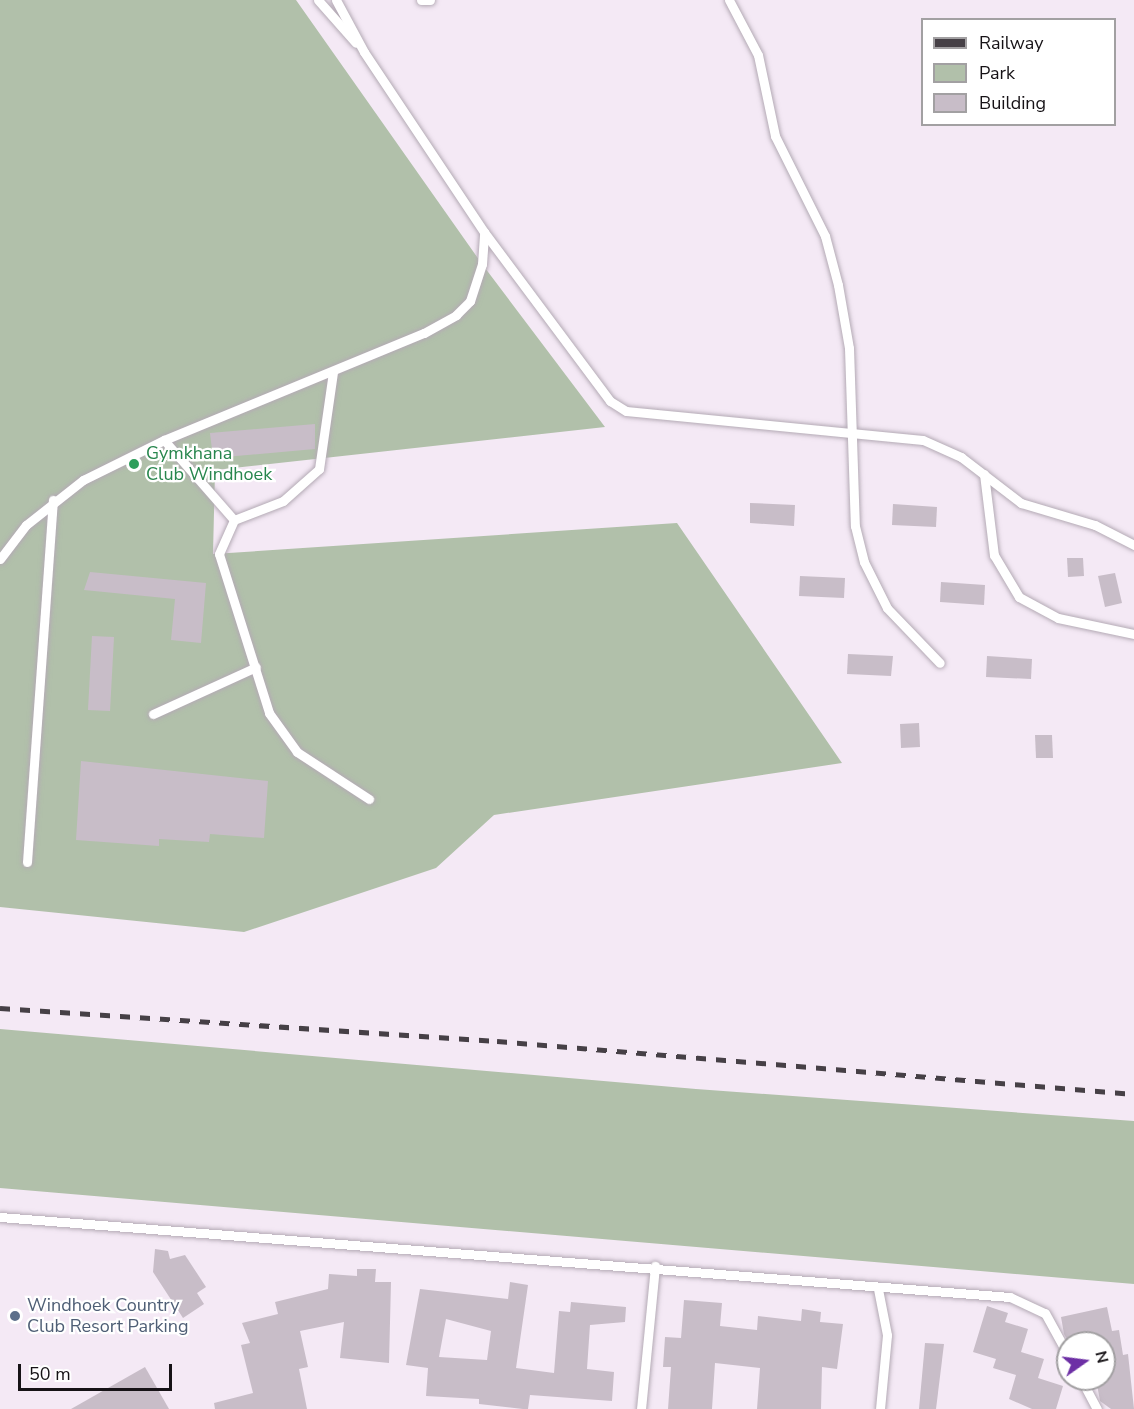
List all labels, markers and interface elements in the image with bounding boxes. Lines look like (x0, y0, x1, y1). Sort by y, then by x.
legend (921, 18, 1116, 126)
text: Railway (979, 31, 1044, 55)
text: Park (979, 61, 1015, 85)
text: Building (979, 91, 1046, 115)
place label: Gymkhana Club Windhoek (146, 443, 272, 486)
marker: Gymkhana Club Windhoek (127, 457, 141, 471)
place label: Windhoek Country Club Resort Parking (27, 1295, 188, 1338)
marker: Windhoek Country Club Resort Parking (8, 1309, 22, 1323)
north arrow (1056, 1331, 1116, 1391)
text: N (1089, 1349, 1114, 1366)
scale bar (21, 1352, 176, 1390)
text: 50 m (29, 1362, 71, 1386)

